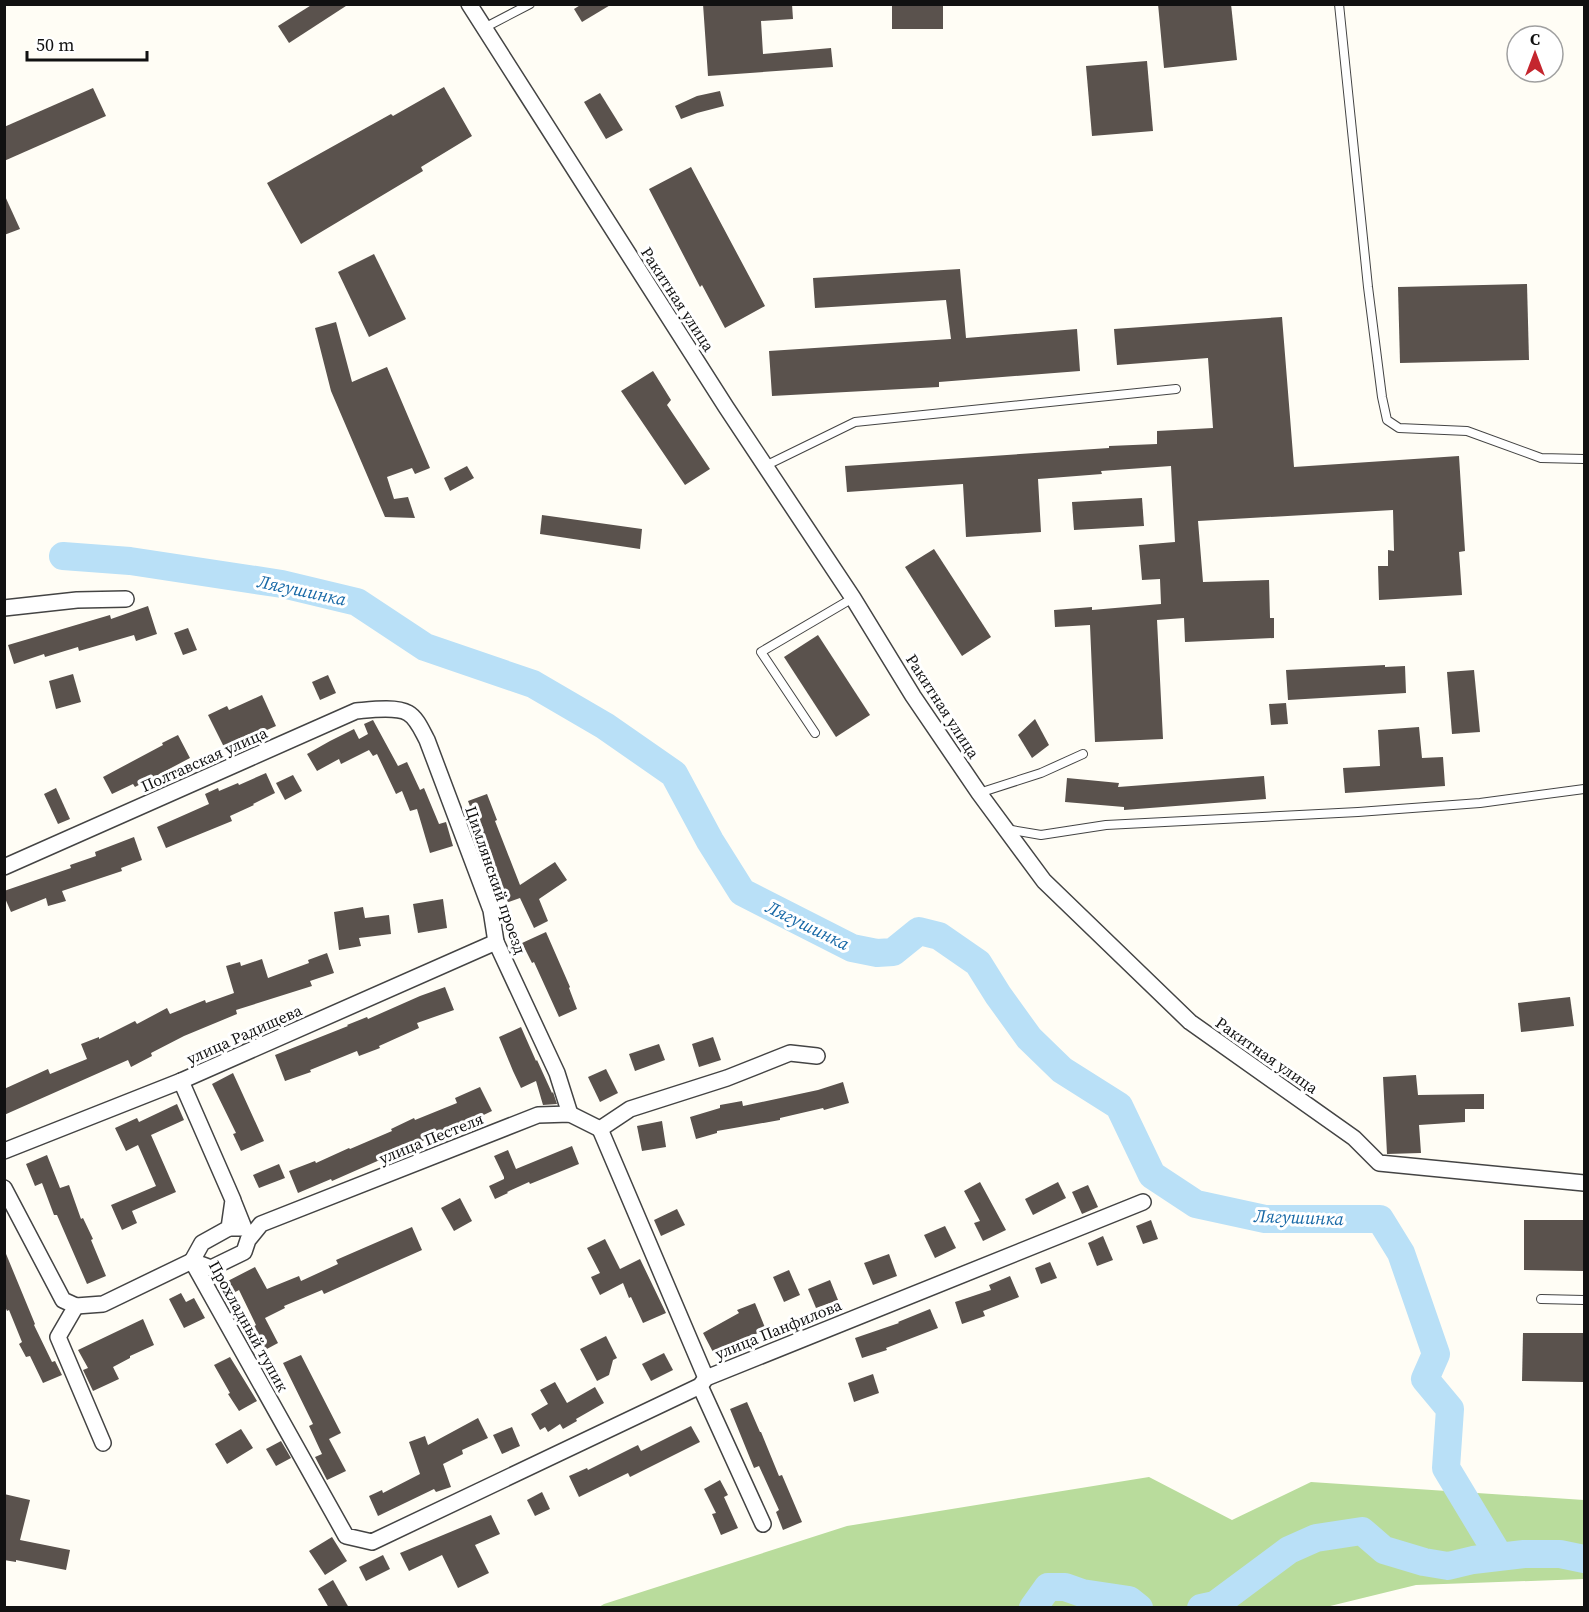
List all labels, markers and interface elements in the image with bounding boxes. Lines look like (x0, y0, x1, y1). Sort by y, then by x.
scale bar (27, 24, 147, 62)
north arrow (1505, 24, 1565, 84)
text: С (1530, 28, 1540, 50)
text: 50 m (36, 32, 74, 57)
street label: Ракитная улица (636, 242, 720, 356)
water label: Лягушинка (254, 568, 349, 612)
street label: Ракитная улица (901, 649, 985, 763)
street label: Полтавская улица (137, 721, 271, 797)
street label: Цимлянский проезд (460, 803, 532, 957)
water label: Лягушинка (761, 894, 854, 956)
street label: улица Радищева (183, 998, 306, 1069)
street label: Ракитная улица (1211, 1011, 1323, 1099)
street label: улица Пестеля (375, 1107, 487, 1169)
water label: Лягушинка (1253, 1203, 1345, 1231)
street label: Прохладный тупик (204, 1256, 294, 1396)
street label: улица Панфилова (711, 1293, 846, 1364)

